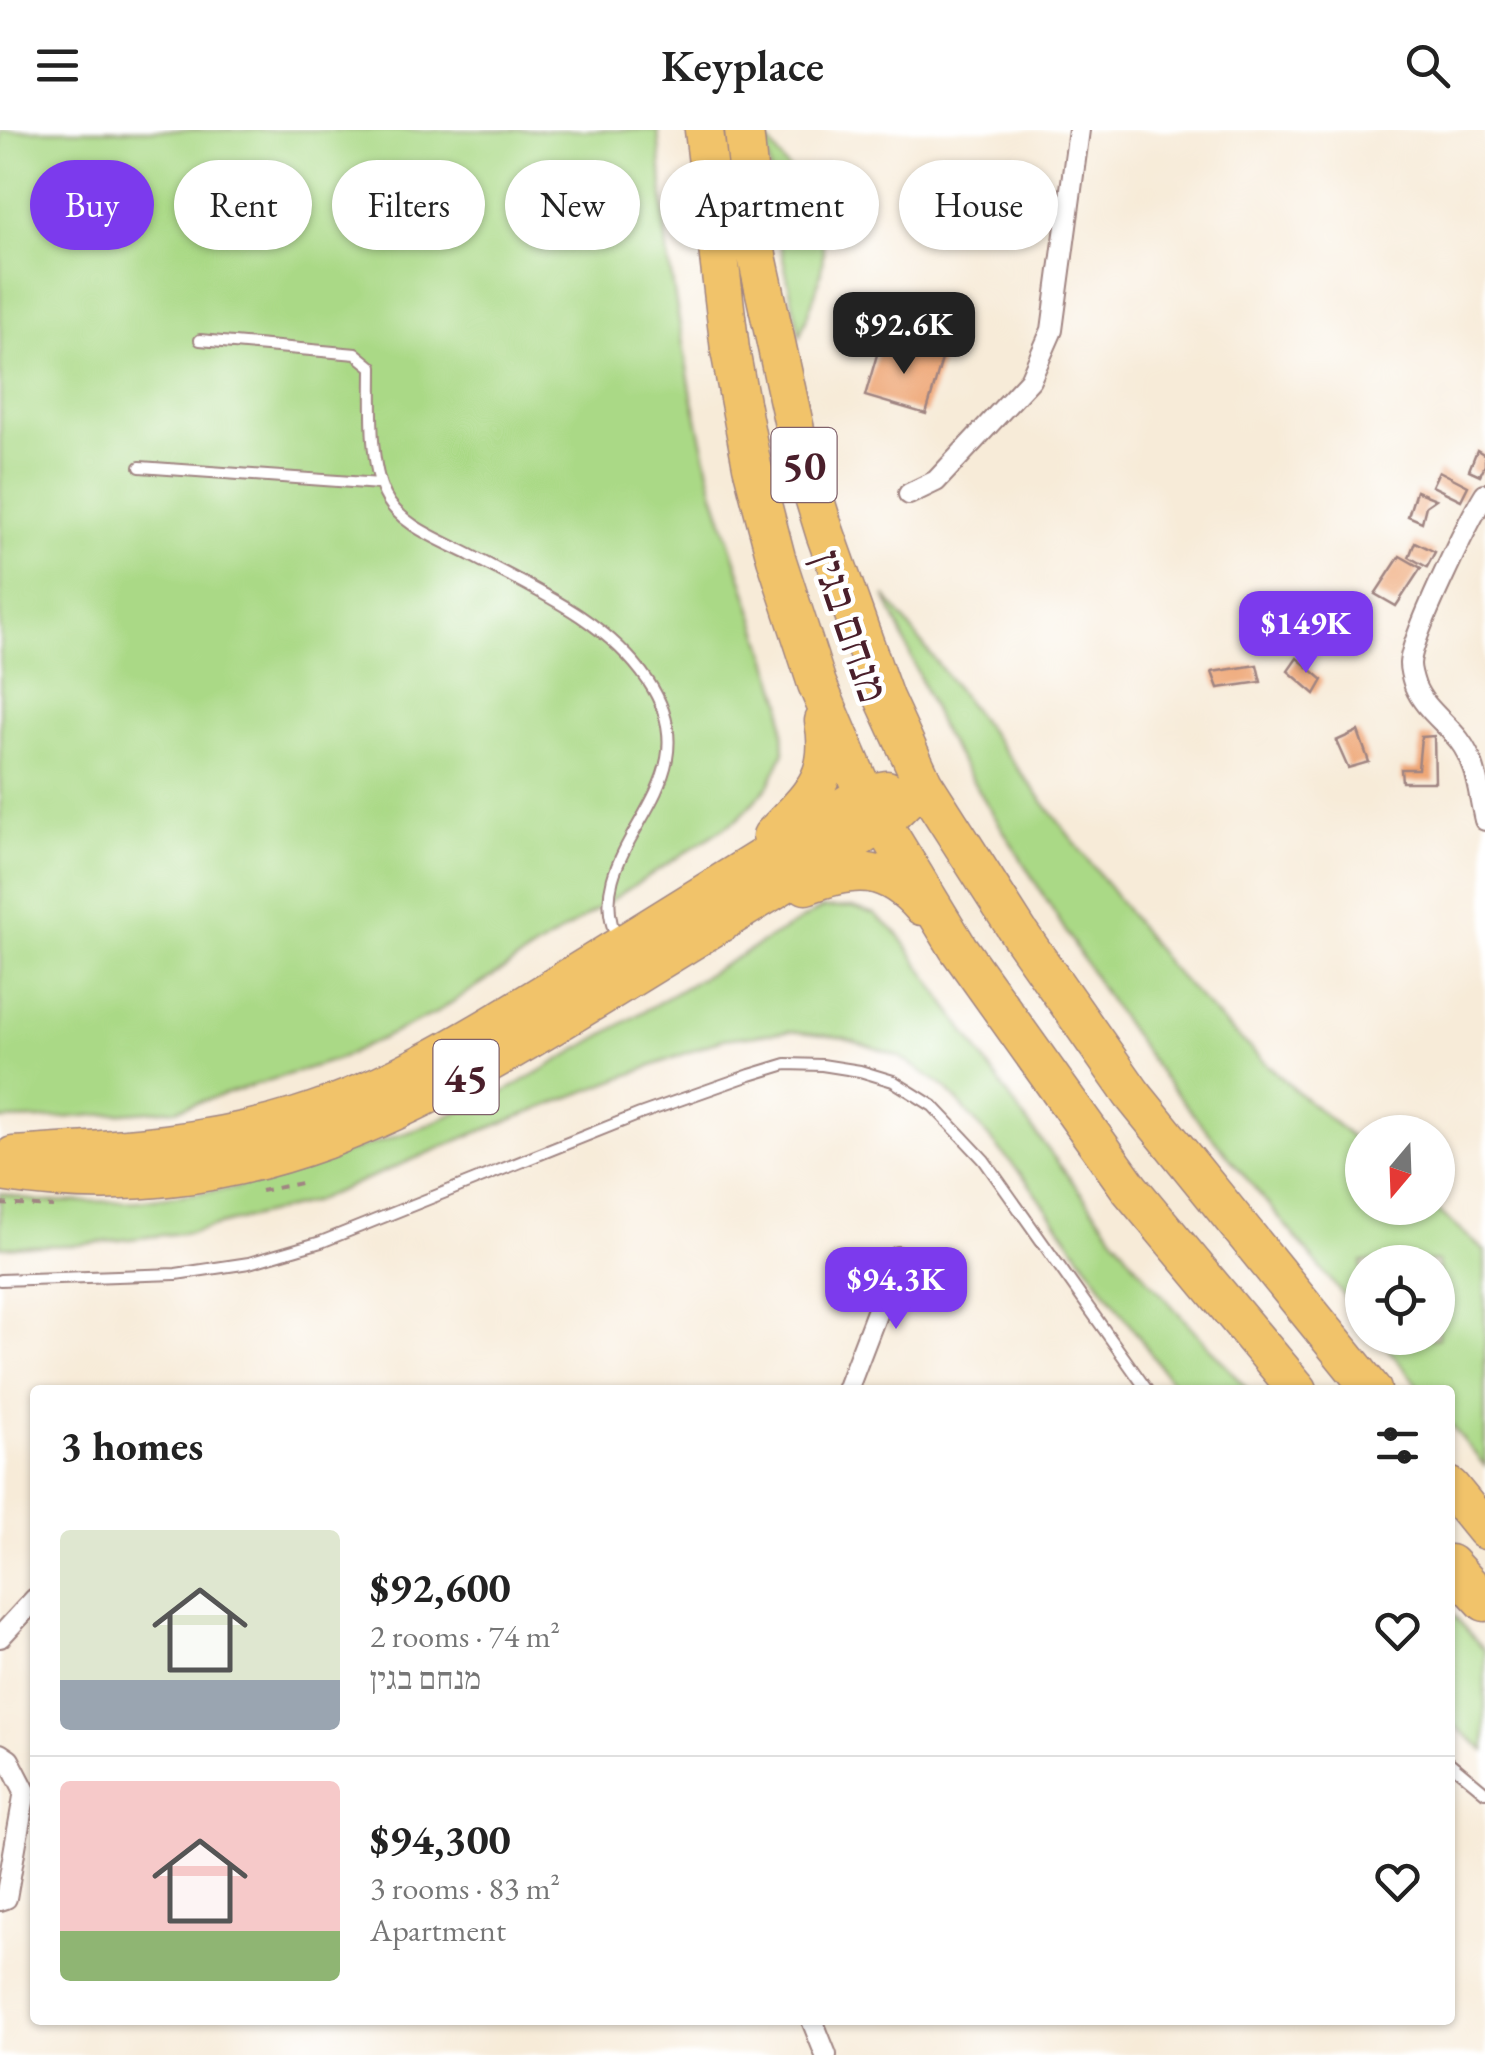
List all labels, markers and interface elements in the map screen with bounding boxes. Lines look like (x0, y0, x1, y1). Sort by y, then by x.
text: Keyplace (661, 36, 824, 94)
icon: menu (30, 38, 85, 93)
icon: search (1400, 38, 1455, 93)
chip: Buy (30, 160, 154, 250)
chip: Rent (174, 160, 312, 250)
chip: Filters (332, 160, 485, 250)
chip: New (505, 160, 640, 250)
chip: Apartment (660, 160, 879, 250)
chip: House (899, 160, 1058, 250)
pin: $92.6K (823, 292, 985, 377)
text: $92.6K (855, 303, 953, 345)
road number: 50 (772, 428, 836, 502)
street label: מנחם בגין (798, 543, 904, 709)
pin: $149K (1236, 591, 1376, 676)
text: $149K (1261, 602, 1351, 644)
road number: 45 (434, 1040, 498, 1114)
north arrow (1345, 1115, 1455, 1225)
map controls (1345, 1115, 1455, 1355)
button: locate (1345, 1245, 1455, 1355)
pin: $94.3K (815, 1247, 977, 1332)
text: $94.3K (847, 1258, 945, 1300)
text: 3 homes (60, 1418, 203, 1473)
icon: filters (1370, 1418, 1425, 1473)
text: $92,600 (370, 1560, 511, 1615)
icon: home (140, 1570, 260, 1690)
icon: heart (1370, 1603, 1425, 1658)
text: 2 rooms · 74 m² (370, 1615, 560, 1657)
text: מנחם בגין (370, 1657, 481, 1699)
text: $94,300 (370, 1812, 511, 1867)
icon: home (140, 1821, 260, 1941)
icon: heart (1370, 1854, 1425, 1909)
text: 3 rooms · 83 m² (370, 1867, 560, 1909)
text: Apartment (370, 1909, 506, 1951)

